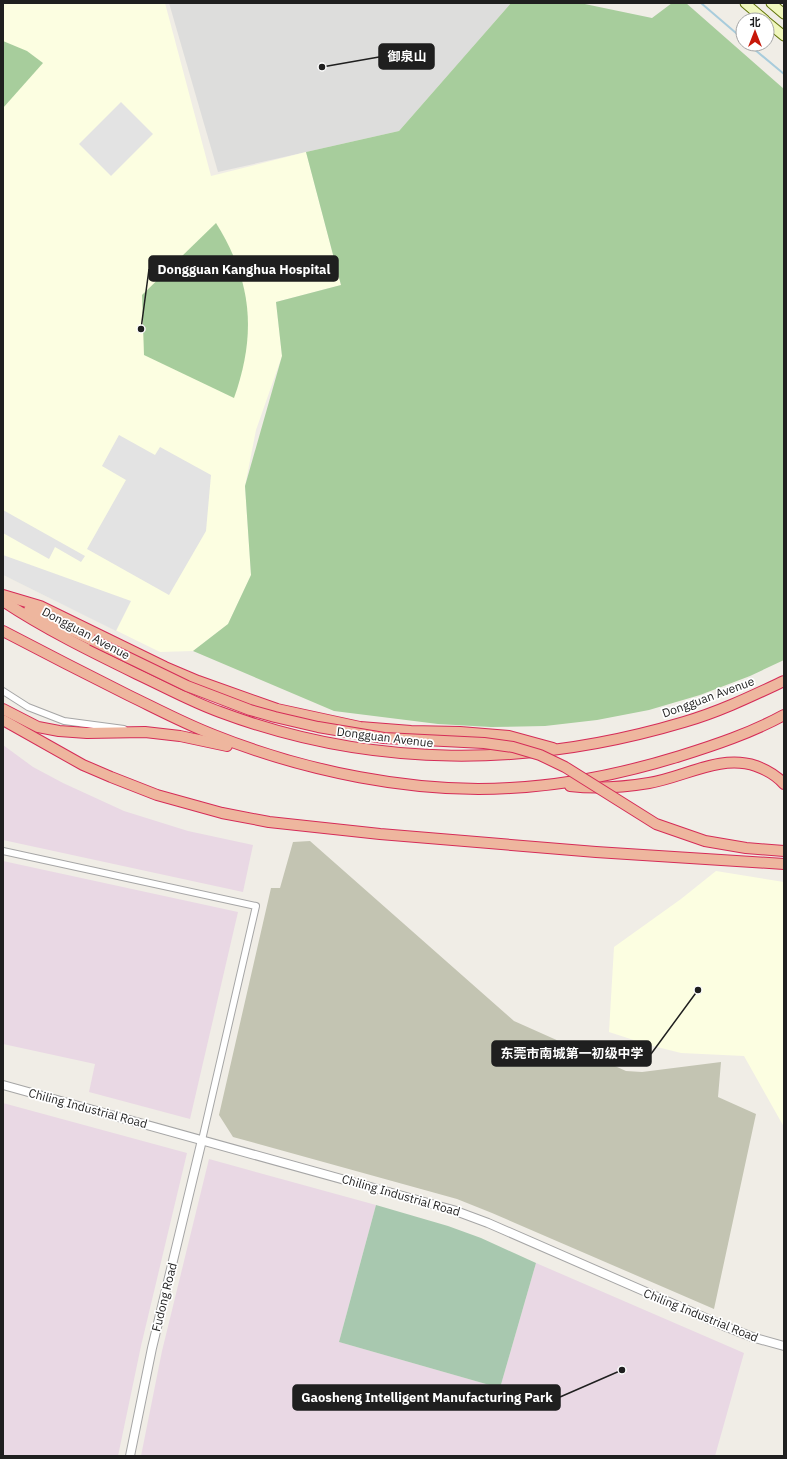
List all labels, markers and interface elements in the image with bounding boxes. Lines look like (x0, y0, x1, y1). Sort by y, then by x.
north arrow (735, 12, 775, 52)
text: 北 (750, 15, 761, 29)
callout: 御泉山 (379, 44, 434, 69)
text: 御泉山 (387, 48, 427, 65)
callout: Dongguan Kanghua Hospital (149, 256, 338, 281)
text: Dongguan Kanghua Hospital (158, 261, 331, 278)
street label: Dongguan Avenue (40, 604, 133, 663)
street label: Dongguan Avenue (660, 673, 757, 721)
street label: Dongguan Avenue (336, 724, 435, 750)
callout: 东莞市南城第一初级中学 (492, 1041, 651, 1066)
text: 东莞市南城第一初级中学 (500, 1045, 644, 1062)
street label: Chiling Industrial Road (27, 1085, 149, 1131)
street label: Chiling Industrial Road (340, 1171, 462, 1219)
street label: Fudong Road (148, 1261, 180, 1333)
street label: Chiling Industrial Road (641, 1285, 761, 1345)
callout: Gaosheng Intelligent Manufacturing Park (293, 1385, 560, 1410)
text: Gaosheng Intelligent Manufacturing Park (301, 1389, 553, 1406)

